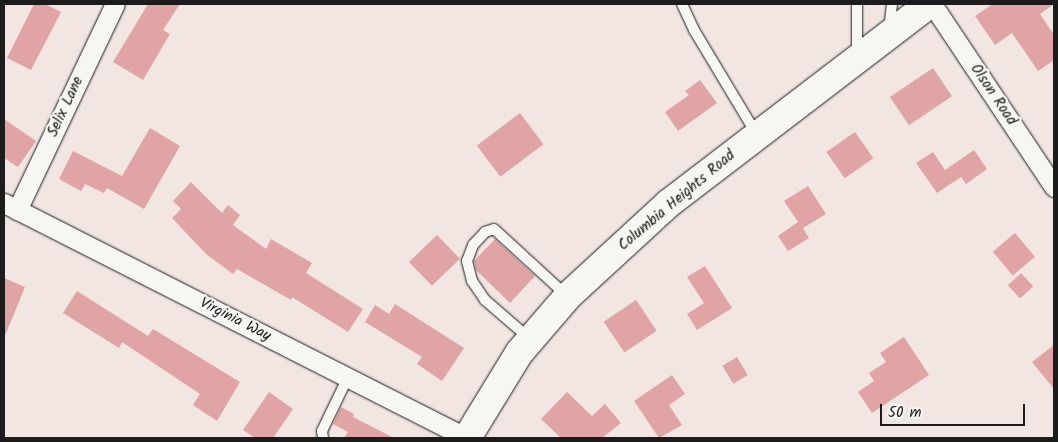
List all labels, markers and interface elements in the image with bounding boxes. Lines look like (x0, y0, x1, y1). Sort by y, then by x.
street label: Olson Road (966, 61, 1020, 129)
street label: Selix Lane (44, 74, 88, 140)
street label: Columbia Heights Road (615, 147, 739, 255)
street label: Virginia Way (196, 294, 274, 346)
scale bar (883, 394, 1028, 426)
text: 50 m (888, 401, 922, 425)

